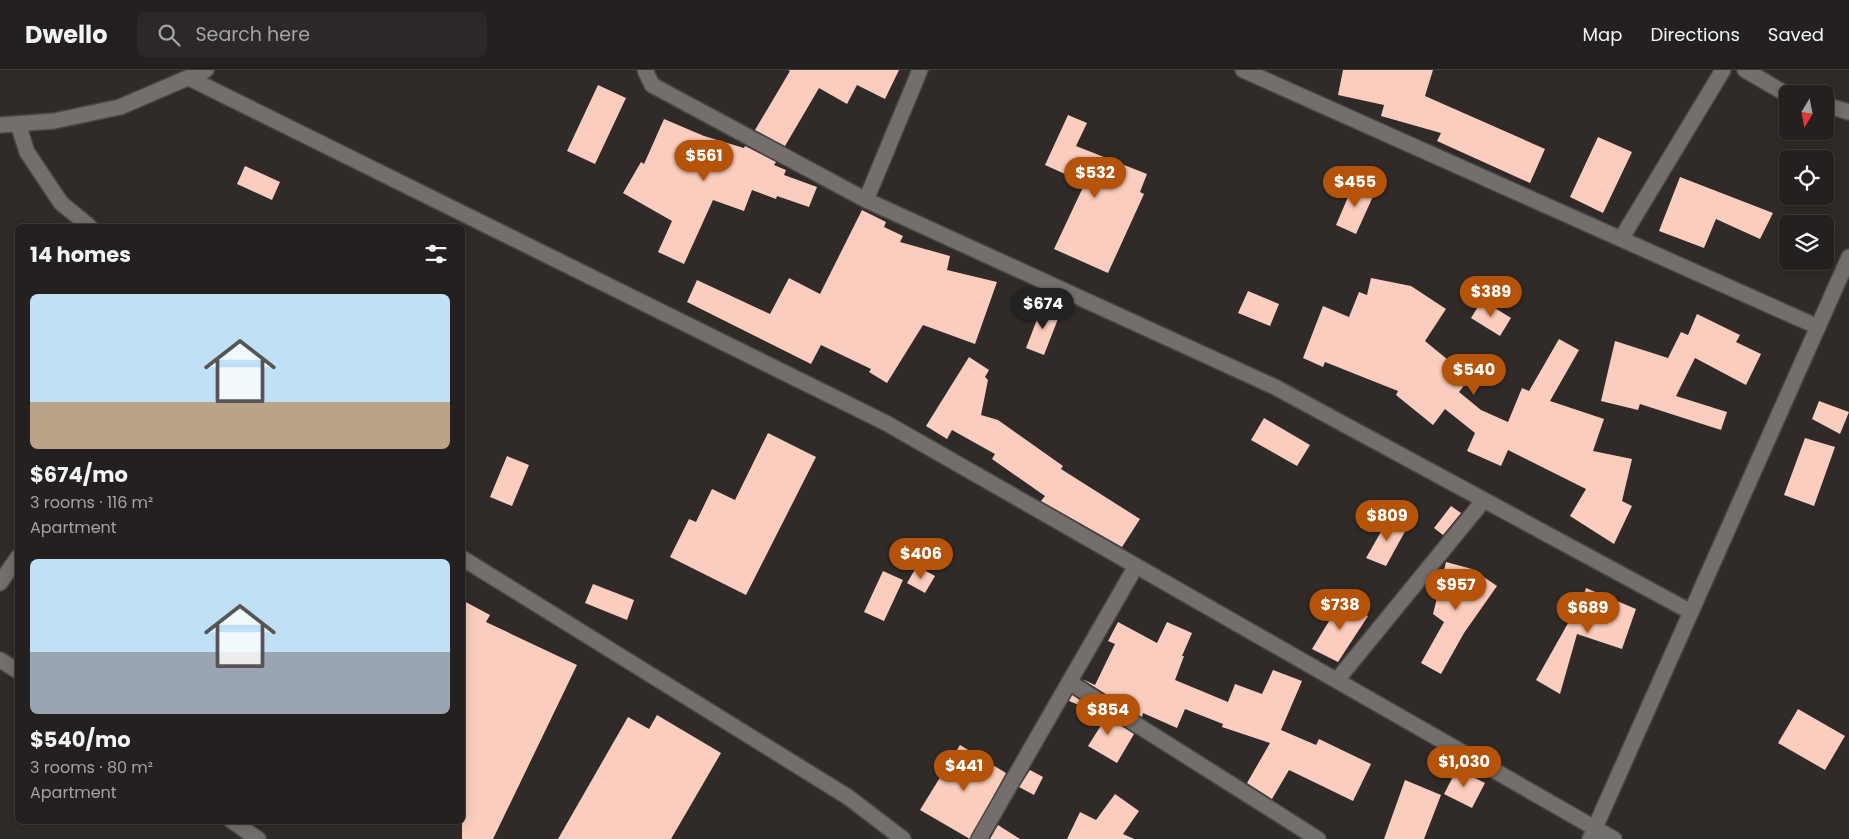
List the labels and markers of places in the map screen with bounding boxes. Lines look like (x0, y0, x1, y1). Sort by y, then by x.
pin: $561 (674, 140, 734, 182)
pin: $532 (1065, 156, 1125, 199)
pin: $455 (1325, 166, 1385, 208)
pin: $389 (1461, 276, 1521, 318)
pin: $674 (1013, 288, 1073, 330)
pin: $540 (1444, 354, 1504, 396)
pin: $809 (1357, 500, 1417, 542)
pin: $406 (891, 538, 951, 580)
pin: $957 (1426, 568, 1486, 611)
pin: $738 (1310, 588, 1370, 631)
pin: $689 (1558, 592, 1618, 634)
pin: $854 (1078, 694, 1138, 736)
pin: $1,030 (1423, 746, 1505, 788)
pin: $441 (934, 750, 994, 792)

